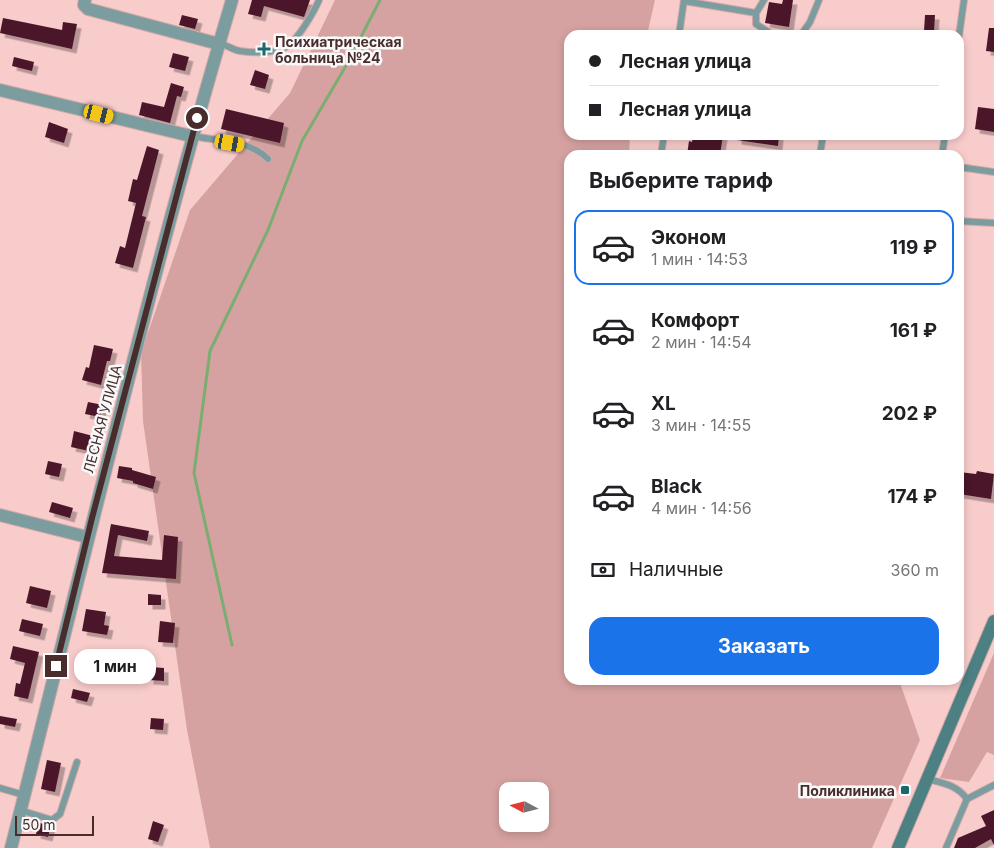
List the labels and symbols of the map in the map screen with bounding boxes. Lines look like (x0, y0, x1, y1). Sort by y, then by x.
place label: Психиатрическая больница №24 (275, 33, 402, 66)
marker: Психиатрическая больница №24 (257, 42, 271, 56)
car (82, 103, 115, 125)
route start (186, 107, 208, 129)
car (213, 133, 246, 153)
street label: ЛЕСНАЯ УЛИЦА (79, 363, 125, 475)
callout: 1 мин (74, 648, 156, 684)
route end (45, 655, 67, 677)
north arrow (499, 782, 549, 832)
place label: Поликлиника (800, 782, 895, 799)
marker: Поликлиника (899, 784, 911, 796)
scale bar (15, 813, 94, 836)

